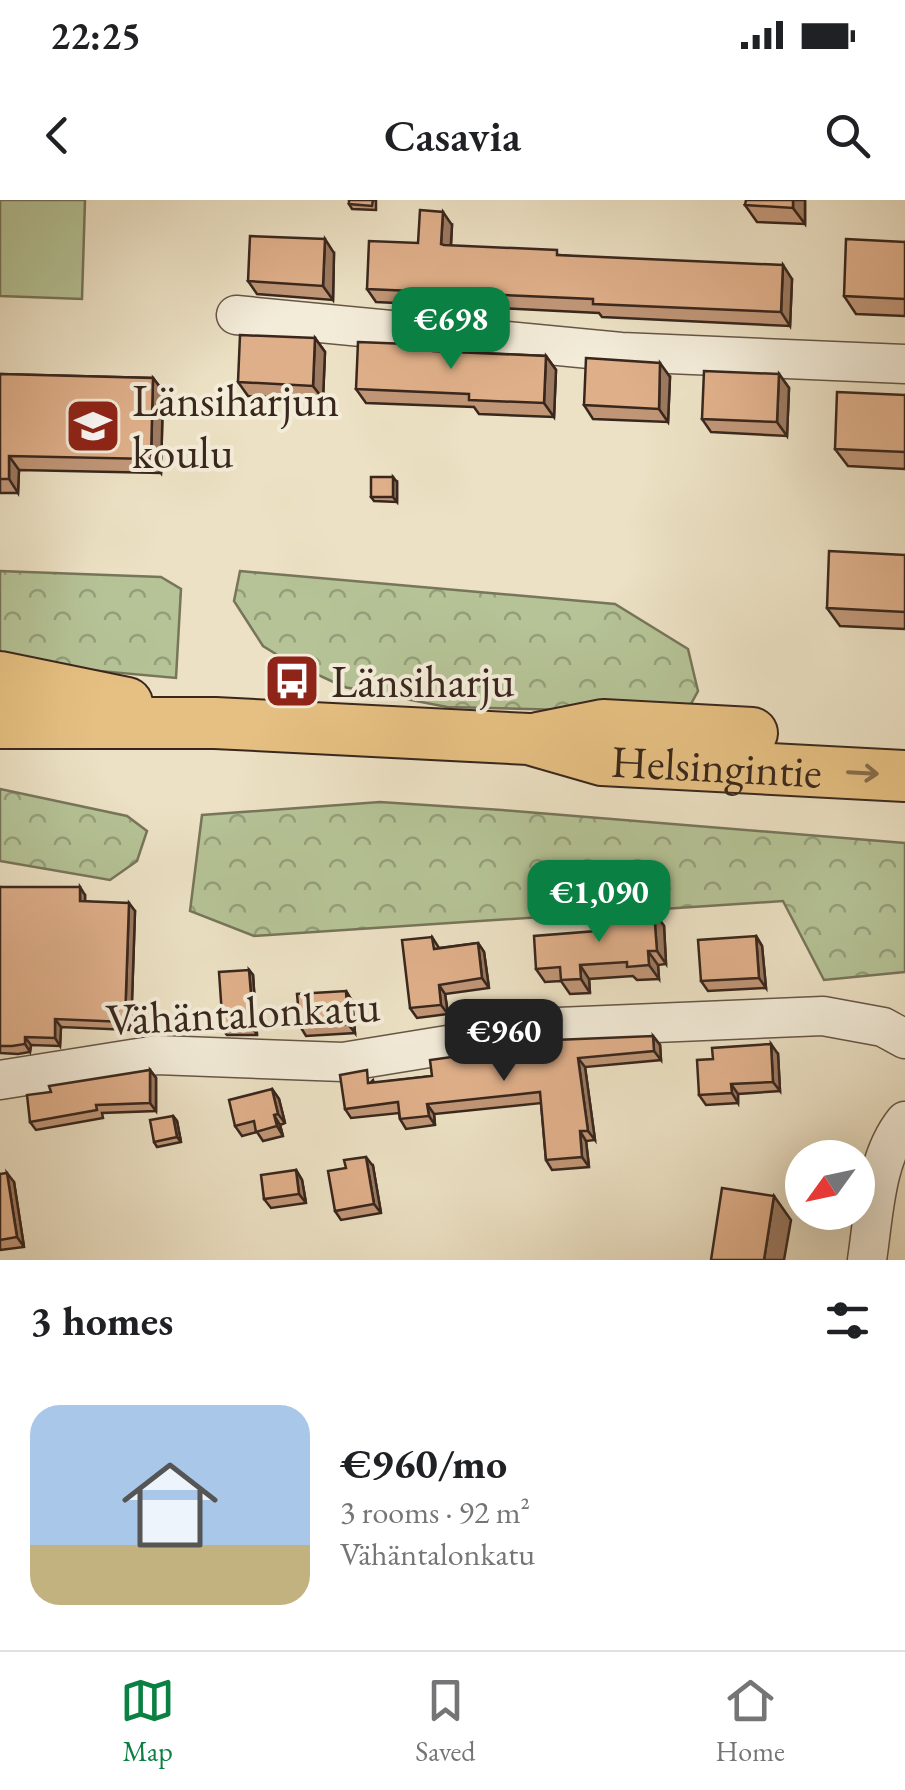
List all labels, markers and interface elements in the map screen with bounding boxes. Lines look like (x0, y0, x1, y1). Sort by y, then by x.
text: 22:25 (50, 11, 141, 60)
text: Casavia (384, 106, 521, 164)
icon: back (30, 108, 85, 163)
icon: search (820, 108, 875, 163)
pin: €698 (392, 287, 510, 372)
text: €698 (414, 298, 488, 340)
place label: Länsiharjun koulu (132, 371, 339, 481)
school or university icon: Länsiharjun koulu (63, 396, 123, 456)
bus stop icon: Länsiharju (262, 651, 322, 711)
place label: Länsiharju (331, 652, 515, 710)
street label: Helsingintie (609, 732, 823, 801)
one-way arrow (846, 764, 878, 783)
pin: €1,090 (518, 860, 680, 945)
text: €1,090 (549, 871, 649, 913)
street label: Vähäntalonkatu (104, 976, 382, 1048)
pin: €960 (445, 999, 563, 1084)
text: €960 (467, 1010, 541, 1052)
north arrow (785, 1140, 875, 1230)
map controls (785, 1140, 875, 1230)
text: 3 homes (30, 1293, 173, 1348)
icon: filters (820, 1293, 875, 1348)
text: €960/mo (340, 1436, 507, 1491)
icon: home (110, 1445, 230, 1565)
text: 3 rooms · 92 m² (340, 1491, 530, 1533)
text: Vähäntalonkatu (340, 1533, 535, 1575)
tab: Map (120, 1673, 175, 1769)
tab: Saved (415, 1673, 475, 1769)
tab: Home (716, 1673, 785, 1769)

